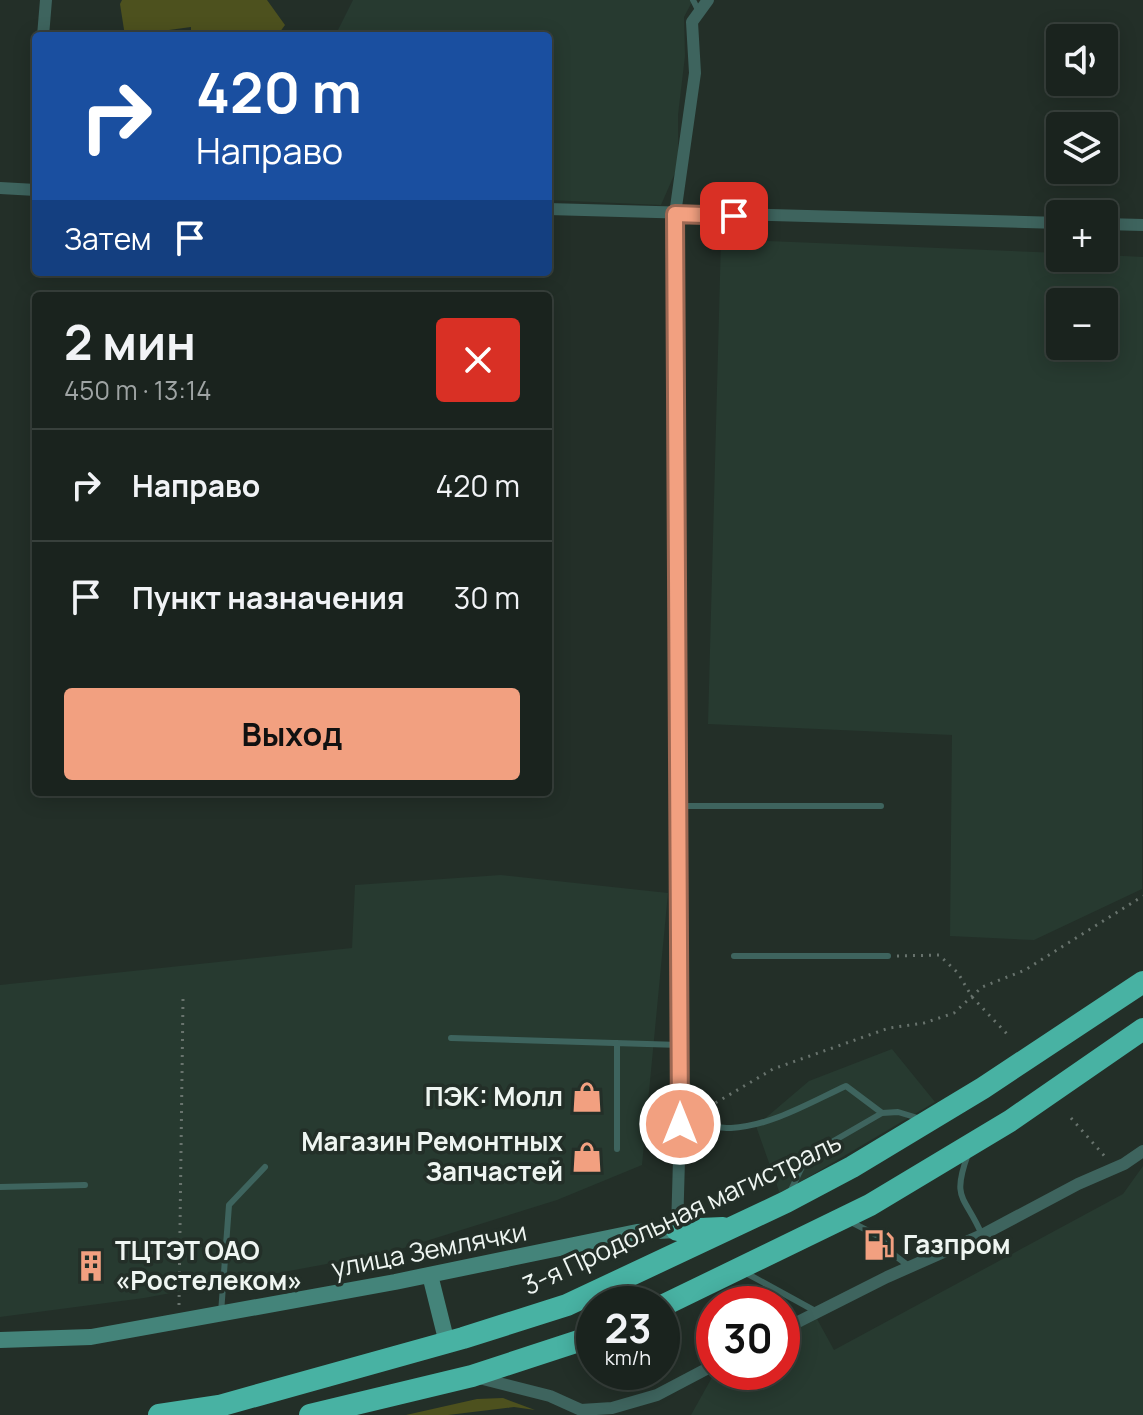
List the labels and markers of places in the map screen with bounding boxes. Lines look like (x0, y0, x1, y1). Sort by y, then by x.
pin (700, 182, 768, 250)
place label: ПЭК: Молл (425, 1078, 563, 1114)
shop icon: ПЭК: Молл (570, 1080, 604, 1114)
place label: Магазин Ремонтных Запчастей (301, 1123, 564, 1189)
shop icon: Магазин Ремонтных Запчастей (570, 1140, 604, 1174)
place label: Газпром (903, 1226, 1011, 1262)
fuel station icon: Газпром (862, 1228, 896, 1262)
place label: ТЦТЭТ ОАО «Ростелеком» (115, 1232, 303, 1298)
building icon: ТЦТЭТ ОАО «Ростелеком» (74, 1249, 108, 1283)

